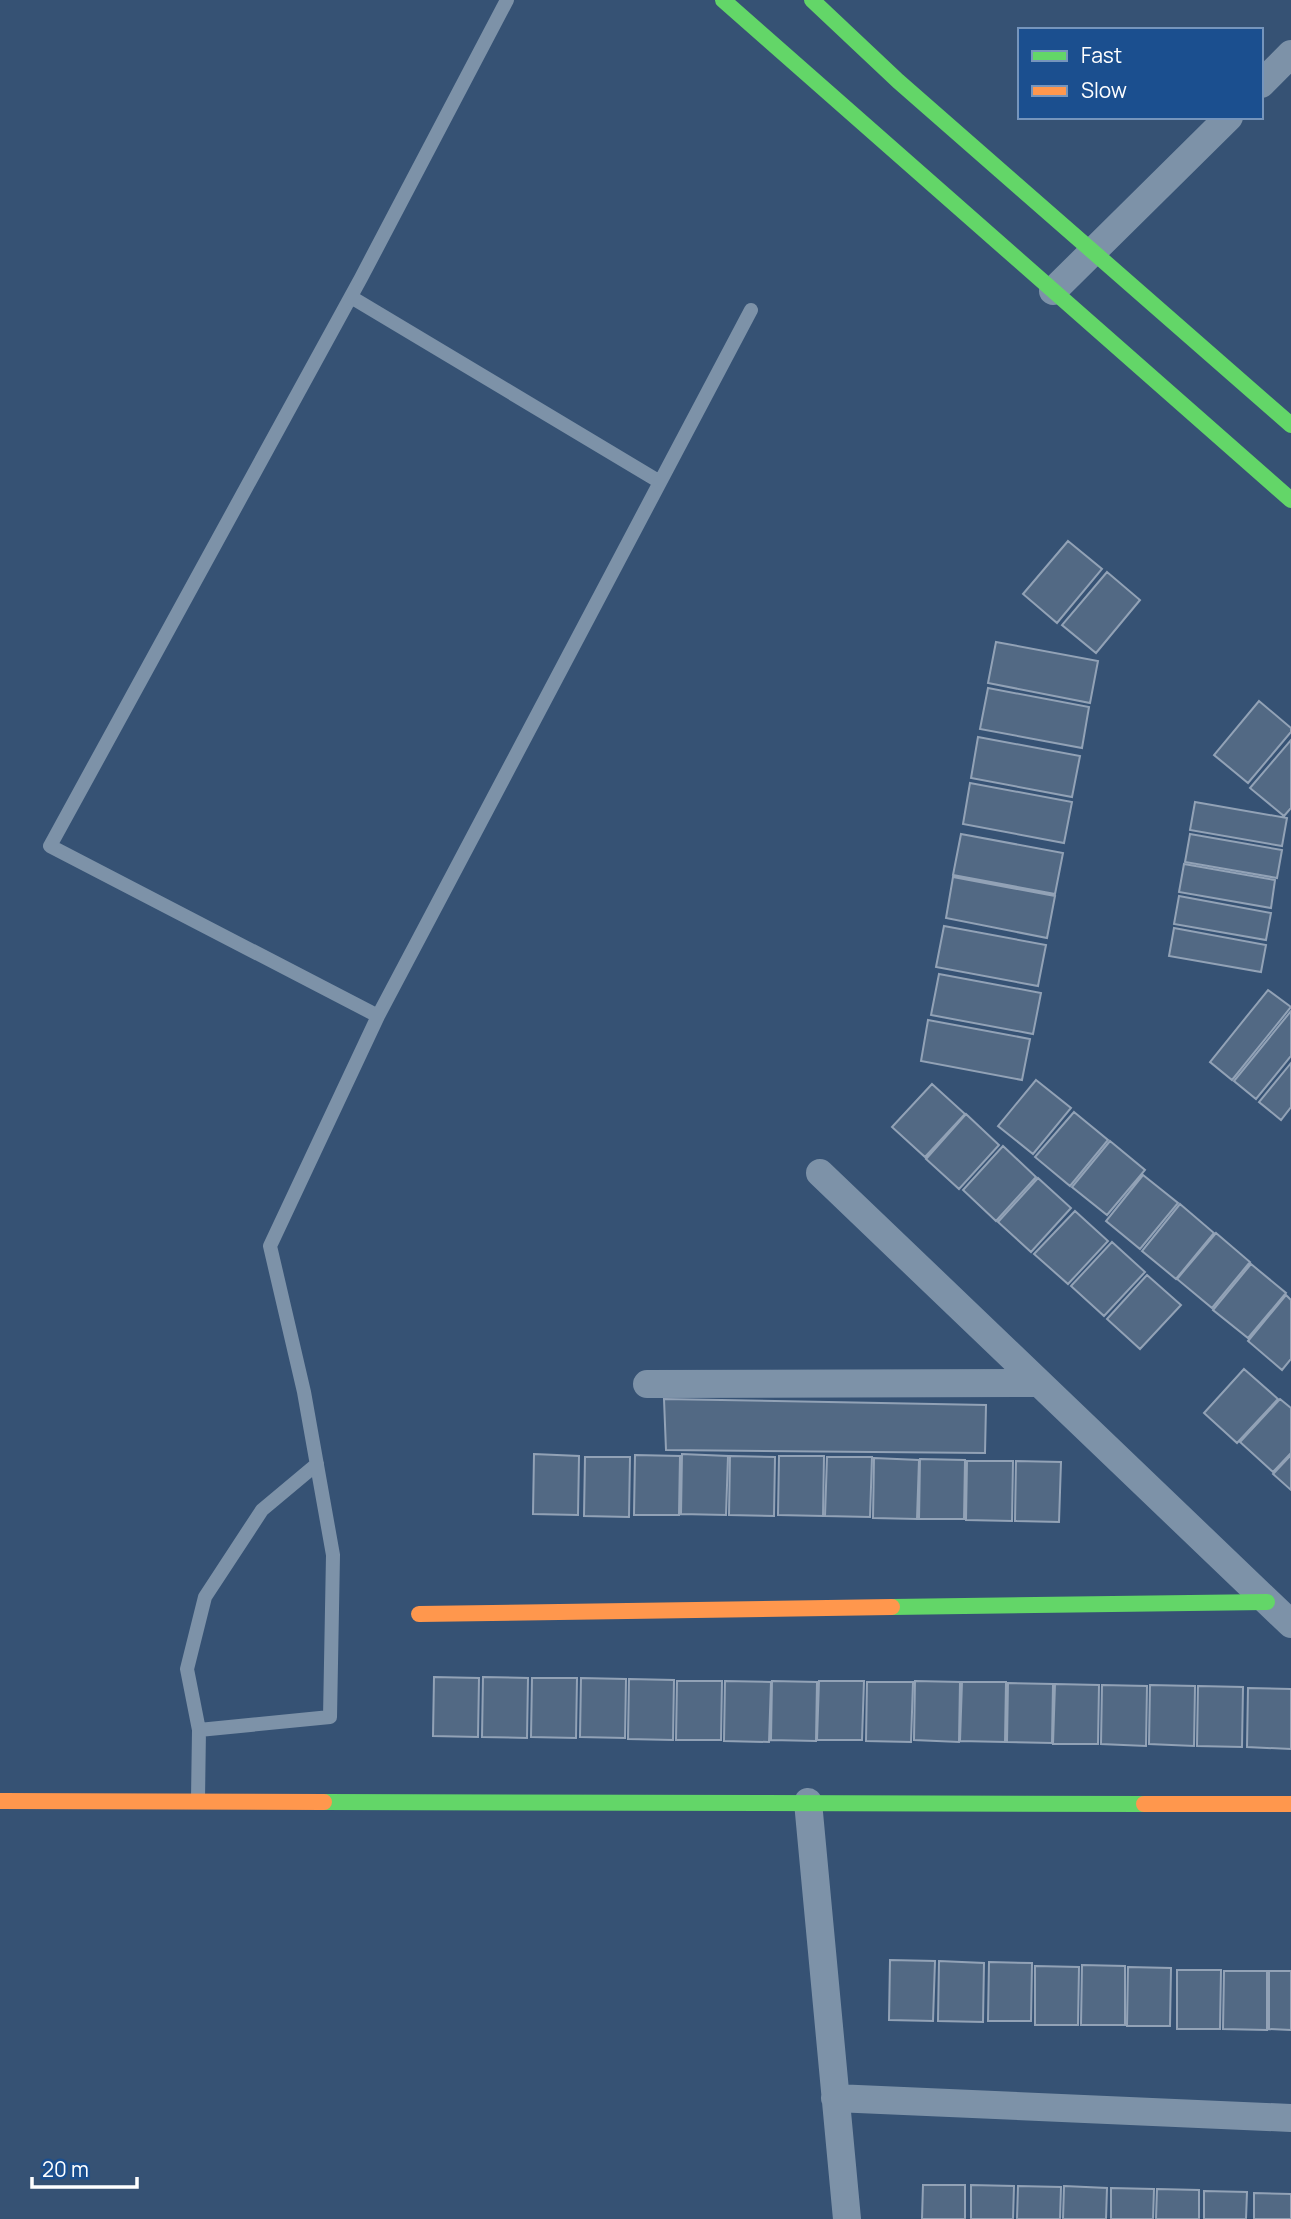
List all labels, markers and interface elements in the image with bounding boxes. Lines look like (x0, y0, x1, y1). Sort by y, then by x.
legend (1018, 28, 1263, 119)
text: Fast (1081, 41, 1122, 69)
text: Slow (1081, 76, 1127, 104)
scale bar (32, 2146, 136, 2190)
text: 20 m (42, 2155, 89, 2183)

